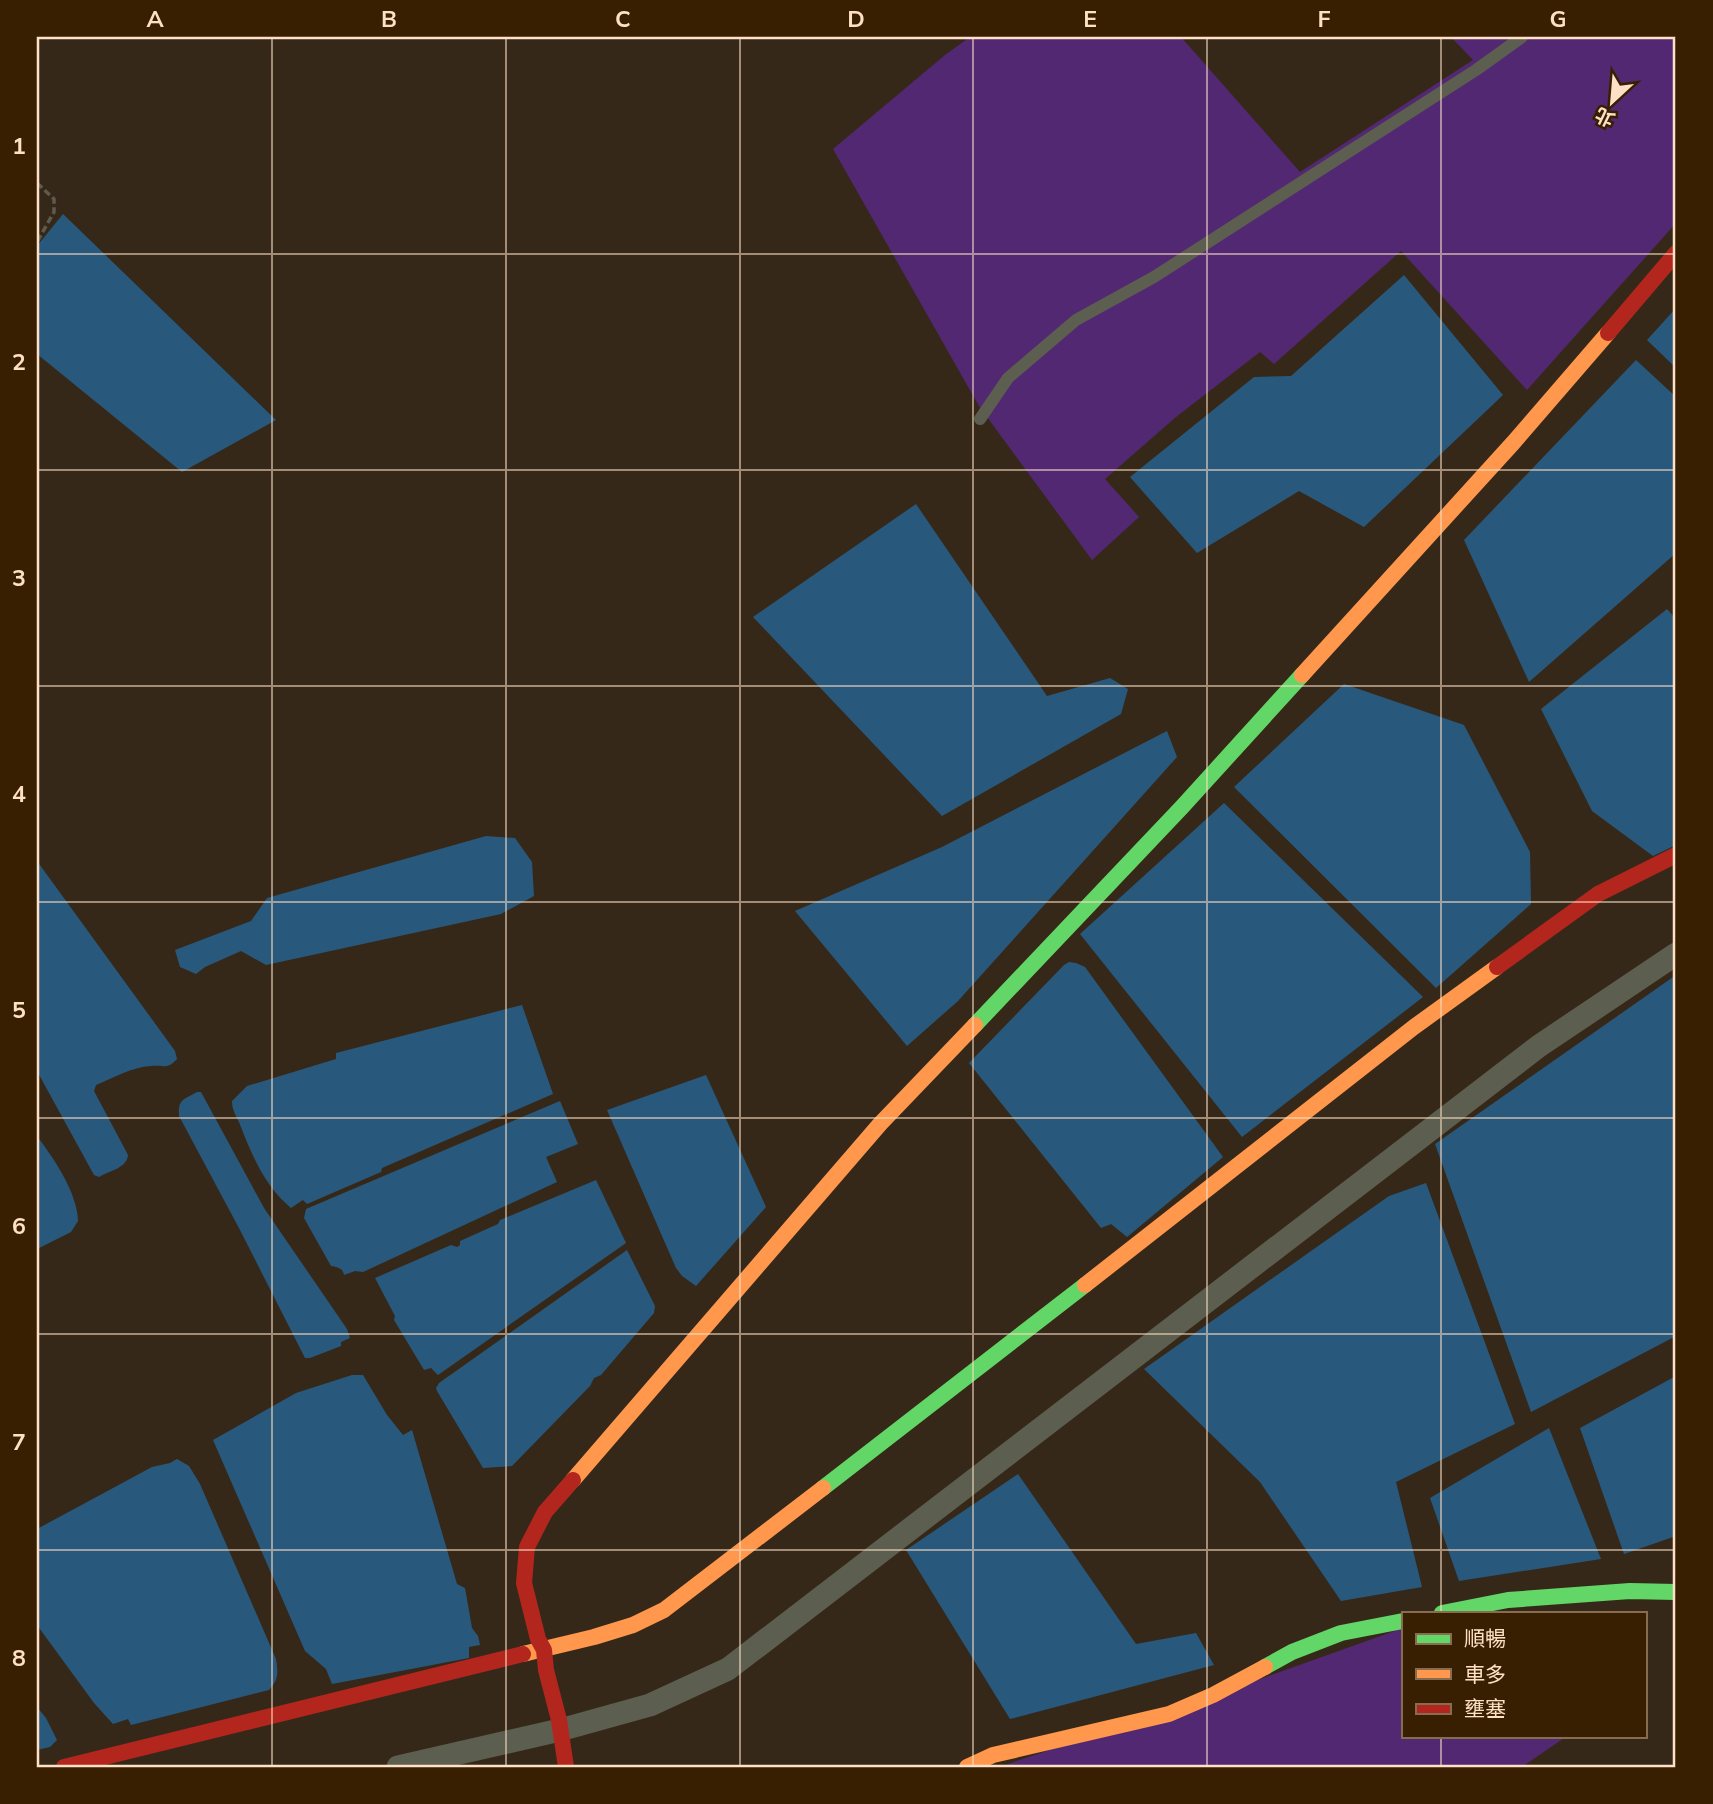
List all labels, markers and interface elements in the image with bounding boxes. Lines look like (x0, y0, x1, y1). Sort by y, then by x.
text: A (146, 4, 164, 33)
text: B (381, 4, 397, 33)
text: C (615, 4, 631, 33)
text: D (847, 4, 865, 33)
text: E (1083, 4, 1097, 33)
text: F (1317, 4, 1331, 33)
text: G (1549, 4, 1567, 33)
north arrow (1576, 66, 1646, 136)
text: 北 (1591, 102, 1618, 132)
text: 1 (12, 131, 26, 160)
text: 2 (12, 347, 26, 376)
text: 3 (12, 563, 26, 592)
text: 4 (12, 779, 26, 808)
text: 5 (12, 995, 26, 1024)
text: 6 (12, 1211, 26, 1240)
text: 7 (12, 1427, 26, 1456)
legend (1402, 1612, 1646, 1738)
text: 順暢 (1464, 1625, 1506, 1651)
text: 8 (12, 1643, 26, 1672)
text: 車多 (1464, 1661, 1506, 1687)
text: 壅塞 (1464, 1695, 1506, 1721)

